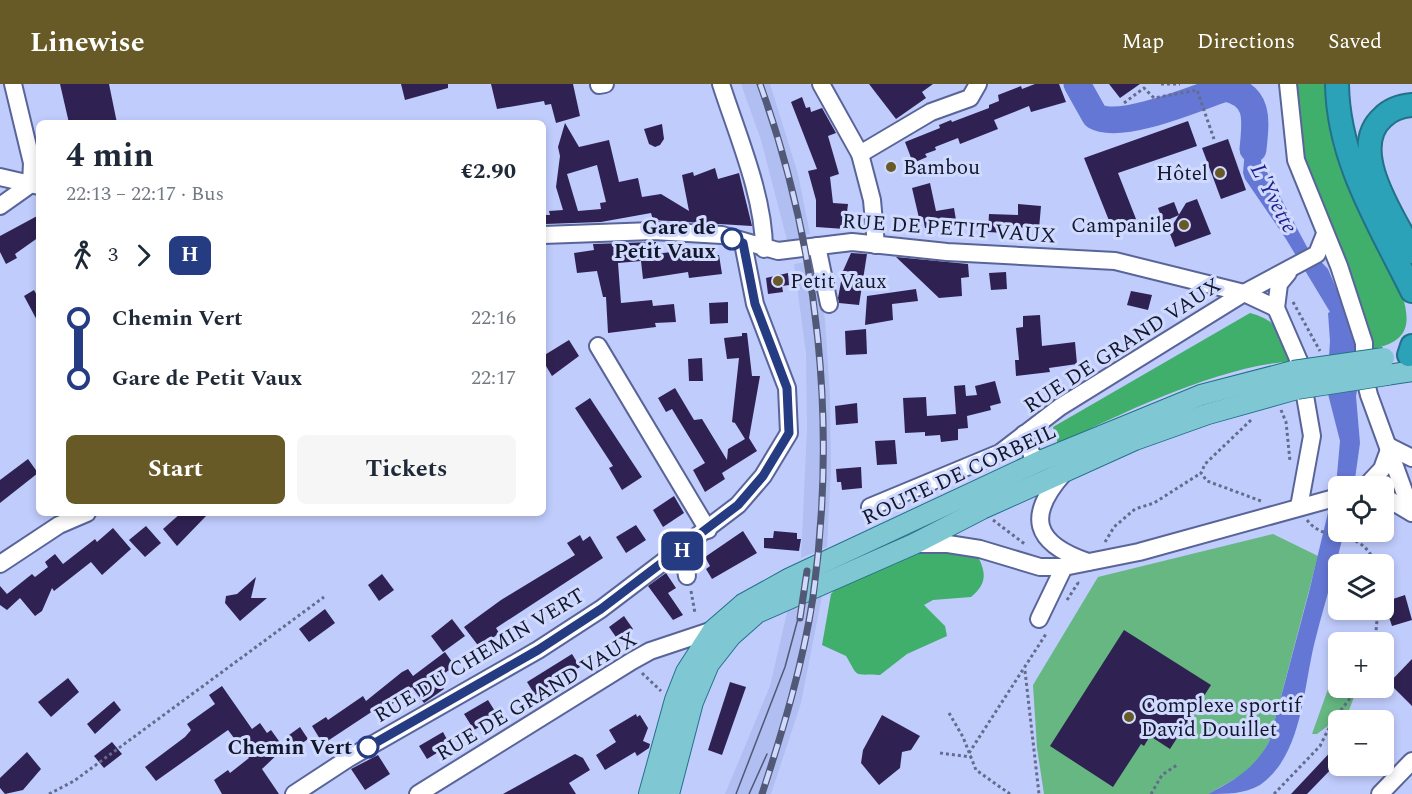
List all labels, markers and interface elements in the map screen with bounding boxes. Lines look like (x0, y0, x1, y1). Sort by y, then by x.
text: Linewise (30, 21, 145, 64)
text: Map (1122, 26, 1164, 58)
text: Directions (1197, 26, 1295, 58)
text: Saved (1328, 26, 1382, 58)
text: 4 min (66, 131, 154, 181)
place label: Bambou (903, 152, 980, 184)
text: €2.90 (461, 155, 516, 188)
place label: Hôtel (1156, 158, 1208, 190)
water label: L'Yvette (1241, 158, 1306, 240)
marker: Bambou (884, 160, 898, 174)
marker: Hôtel (1213, 166, 1227, 180)
text: 22:13 – 22:17 · Bus (66, 179, 224, 209)
street label: RUE DE PETIT VAUX (841, 206, 1057, 252)
place label: Campanile (1071, 210, 1172, 242)
place label: Gare de Petit Vaux (614, 212, 716, 268)
marker: Campanile (1177, 218, 1191, 232)
marker: Gare de Petit Vaux (721, 228, 743, 250)
icon: walk (66, 239, 99, 272)
icon: forward (127, 239, 160, 272)
text: H (181, 239, 199, 271)
text: 3 (108, 240, 118, 270)
place label: Petit Vaux (790, 266, 887, 298)
street label: RUE DE GRAND VAUX (1017, 270, 1228, 422)
marker: Petit Vaux (771, 274, 785, 288)
text: Chemin Vert (112, 302, 243, 335)
text: 22:16 (471, 303, 516, 333)
text: Gare de Petit Vaux (112, 362, 302, 395)
text: 22:17 (471, 363, 516, 393)
street label: ROUTE DE CORBEIL (857, 416, 1062, 534)
button: Start (66, 435, 285, 504)
button: Tickets (297, 435, 516, 504)
map controls (1328, 476, 1394, 776)
button: locate (1328, 476, 1394, 542)
line badge: H (662, 532, 702, 570)
text: H (673, 535, 691, 567)
button: layers (1328, 554, 1394, 620)
street label: RUE DU CHEMIN VERT (368, 580, 591, 732)
street label: RUE DE GRAND VAUX (430, 624, 643, 770)
button: + (1328, 632, 1394, 698)
place label: Complexe sportif David Douillet (1141, 690, 1303, 746)
marker: Complexe sportif David Douillet (1122, 710, 1136, 724)
button: − (1328, 710, 1394, 776)
place label: Chemin Vert (227, 732, 352, 764)
marker: Chemin Vert (357, 736, 379, 758)

